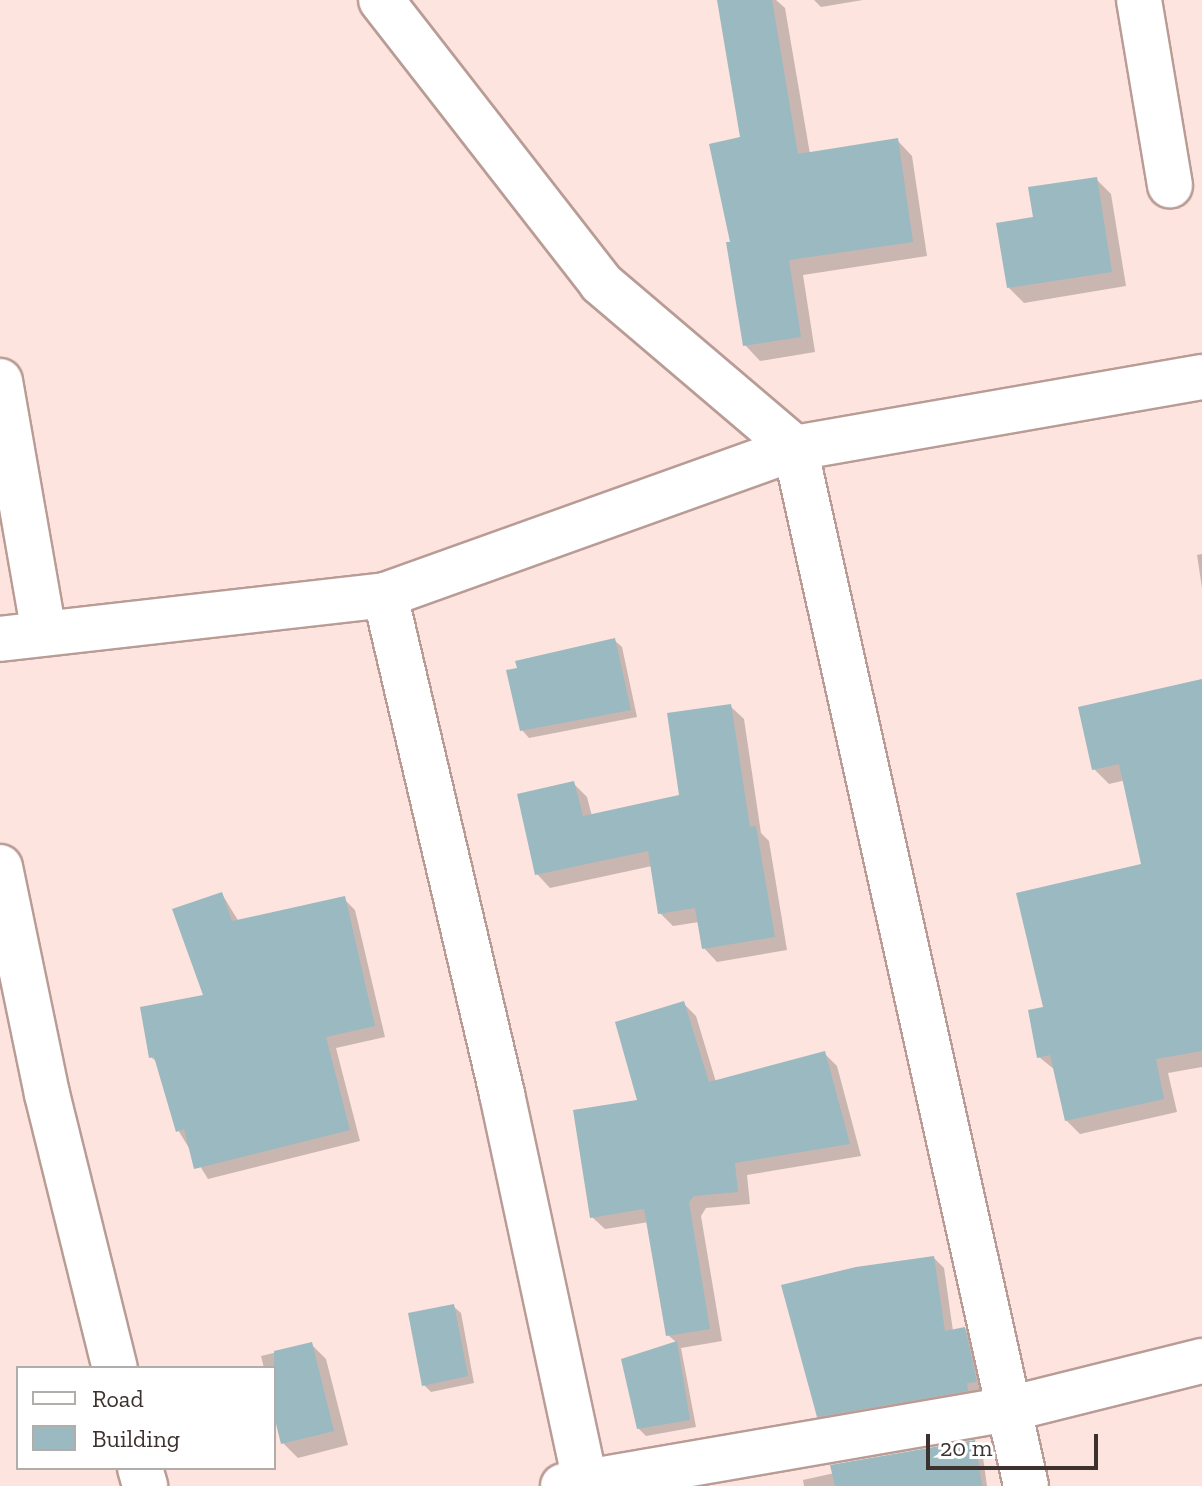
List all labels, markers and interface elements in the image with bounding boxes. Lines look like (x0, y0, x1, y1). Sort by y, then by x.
legend (16, 1366, 276, 1470)
text: Road (92, 1384, 144, 1413)
scale bar (930, 1418, 1102, 1468)
text: Building (92, 1424, 180, 1453)
text: 20 m (940, 1433, 992, 1462)

